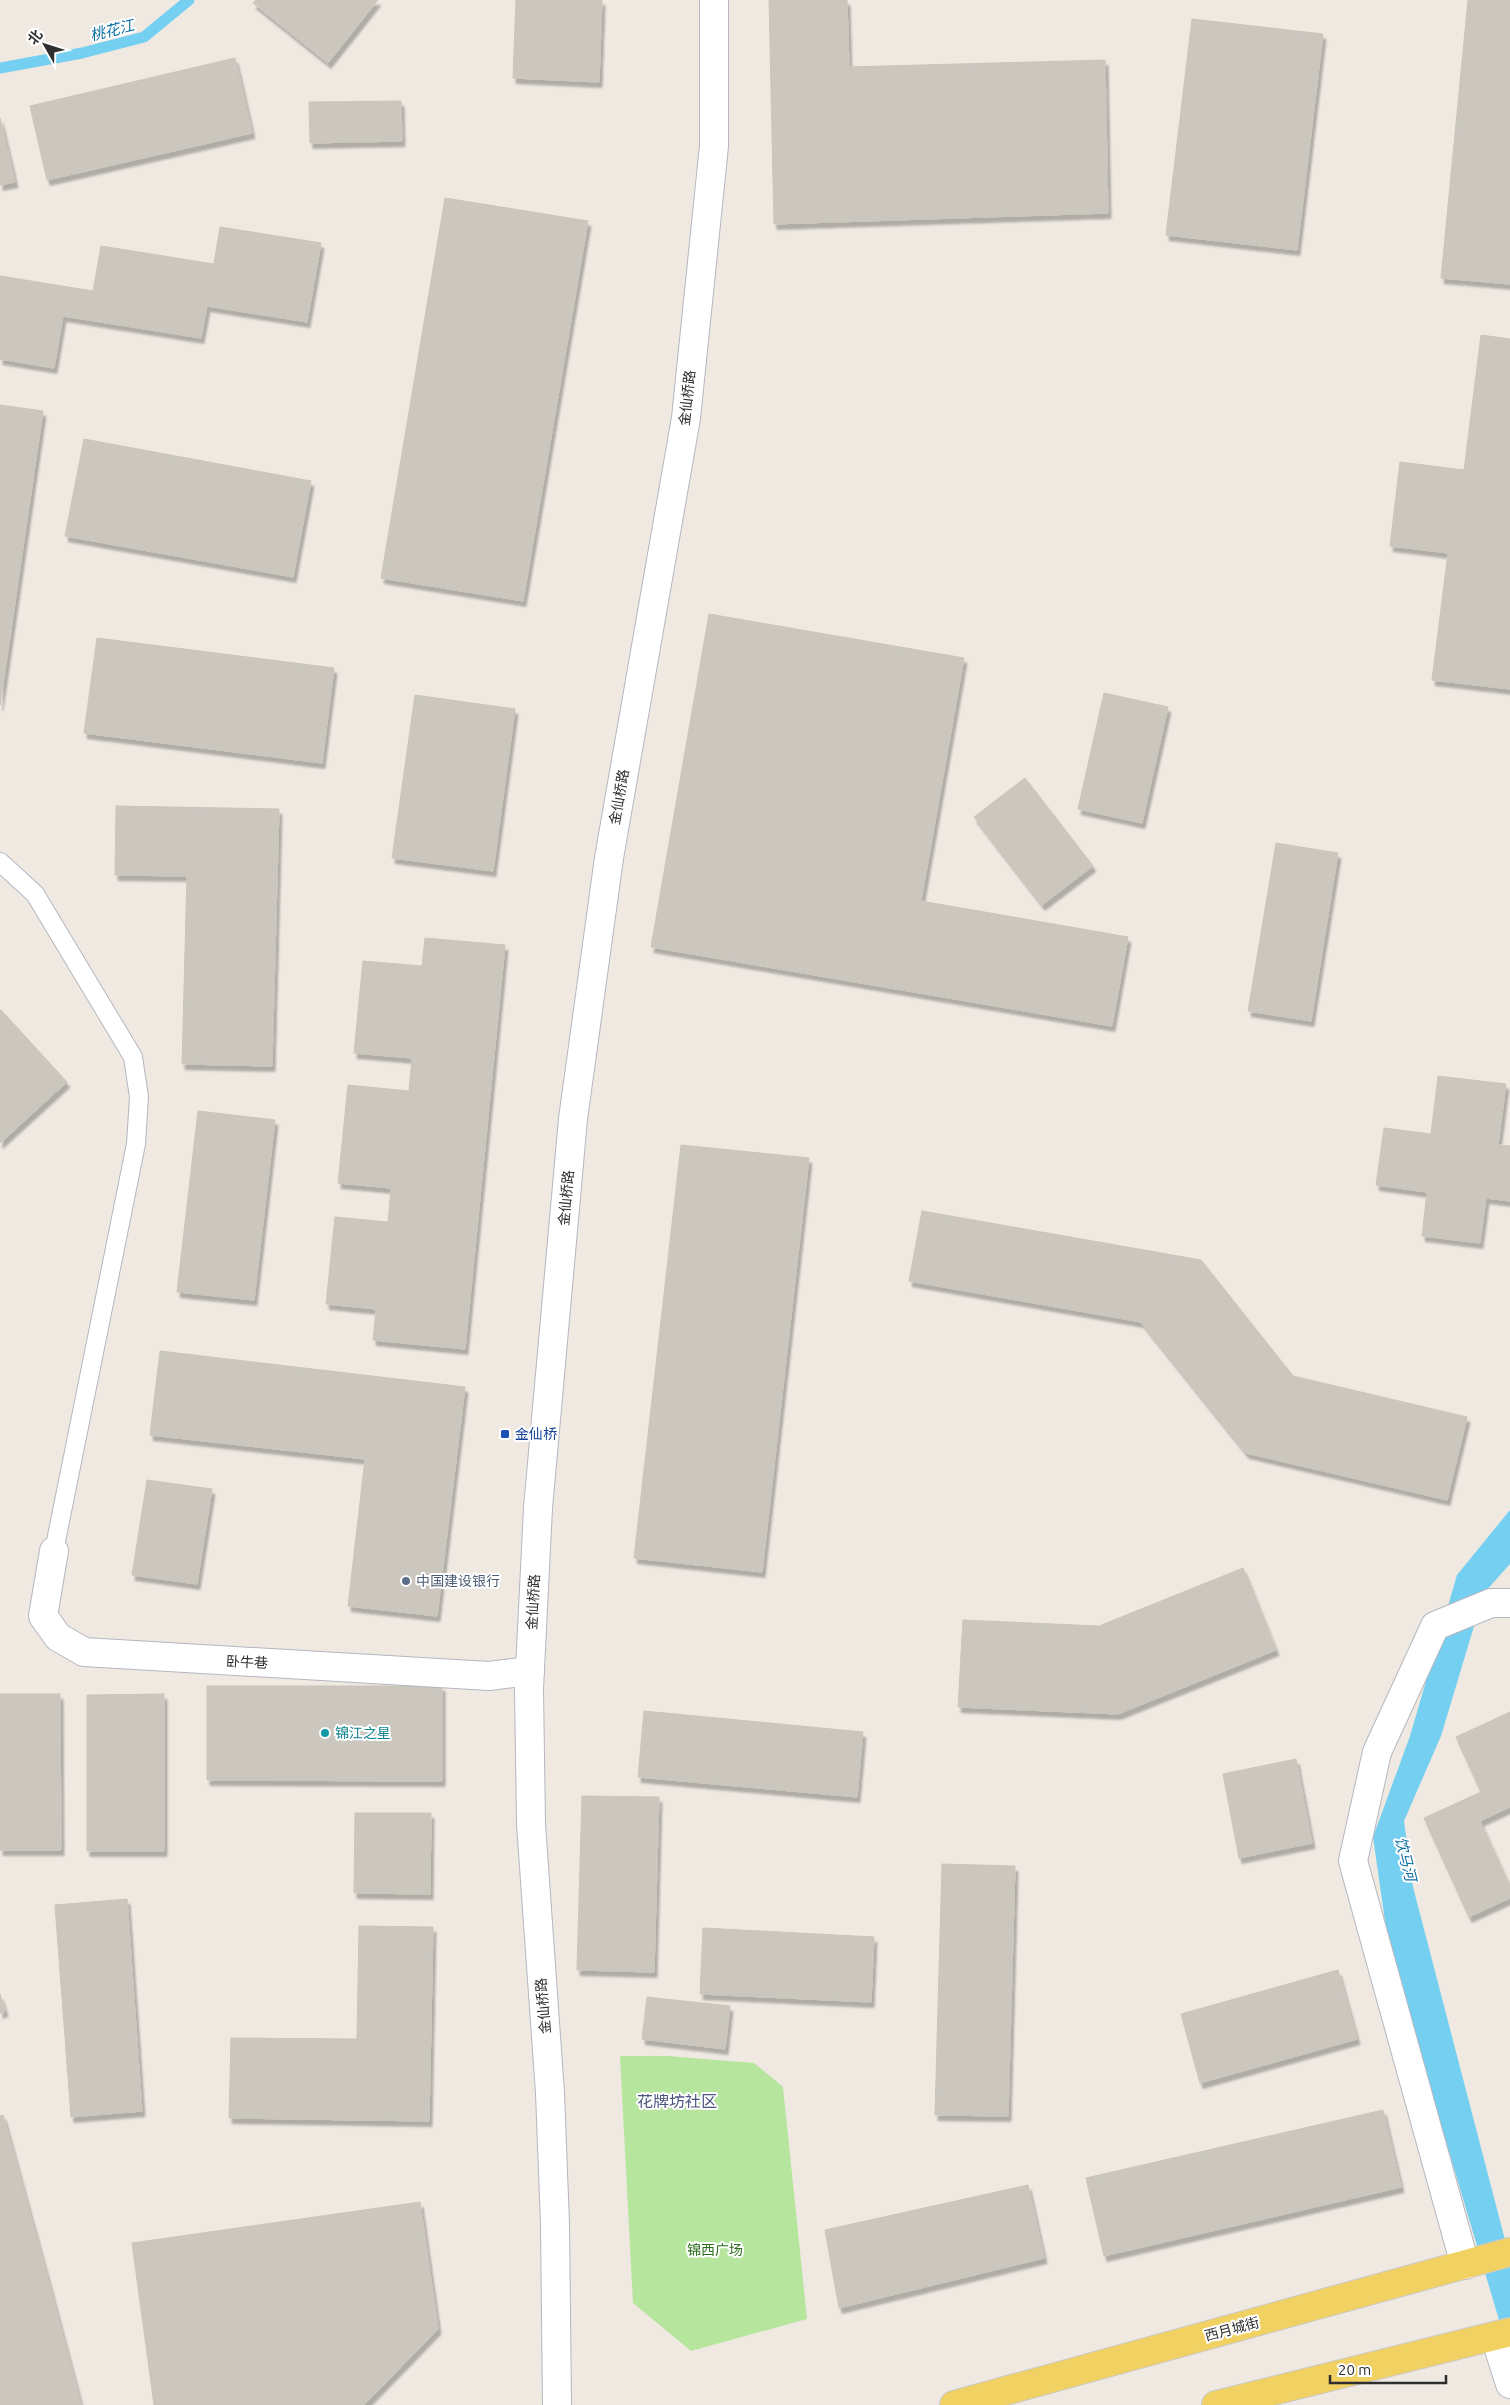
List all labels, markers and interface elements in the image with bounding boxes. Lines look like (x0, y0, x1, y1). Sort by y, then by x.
water label: 桃花江 (88, 16, 138, 44)
north arrow (20, 20, 70, 70)
text: 北 (24, 26, 46, 47)
street label: 金仙桥路 (676, 369, 698, 427)
street label: 金仙桥路 (606, 768, 632, 826)
street label: 金仙桥路 (556, 1169, 576, 1227)
place label: 金仙桥 (515, 1426, 557, 1442)
marker: 金仙桥 (499, 1428, 511, 1440)
place label: 中国建设银行 (416, 1573, 500, 1589)
street label: 金仙桥路 (524, 1574, 542, 1630)
marker: 中国建设银行 (400, 1575, 412, 1587)
street label: 卧牛巷 (226, 1653, 268, 1671)
place label: 锦江之星 (335, 1725, 391, 1741)
marker: 锦江之星 (319, 1727, 331, 1739)
water label: 饮马河 (1392, 1835, 1420, 1886)
street label: 金仙桥路 (533, 1977, 553, 2035)
district label: 花牌坊社区 (637, 2092, 717, 2110)
park label: 锦西广场 (687, 2242, 743, 2258)
street label: 西月城街 (1203, 2314, 1261, 2344)
scale bar (1330, 2352, 1446, 2384)
text: 20 m (1338, 2361, 1371, 2378)

